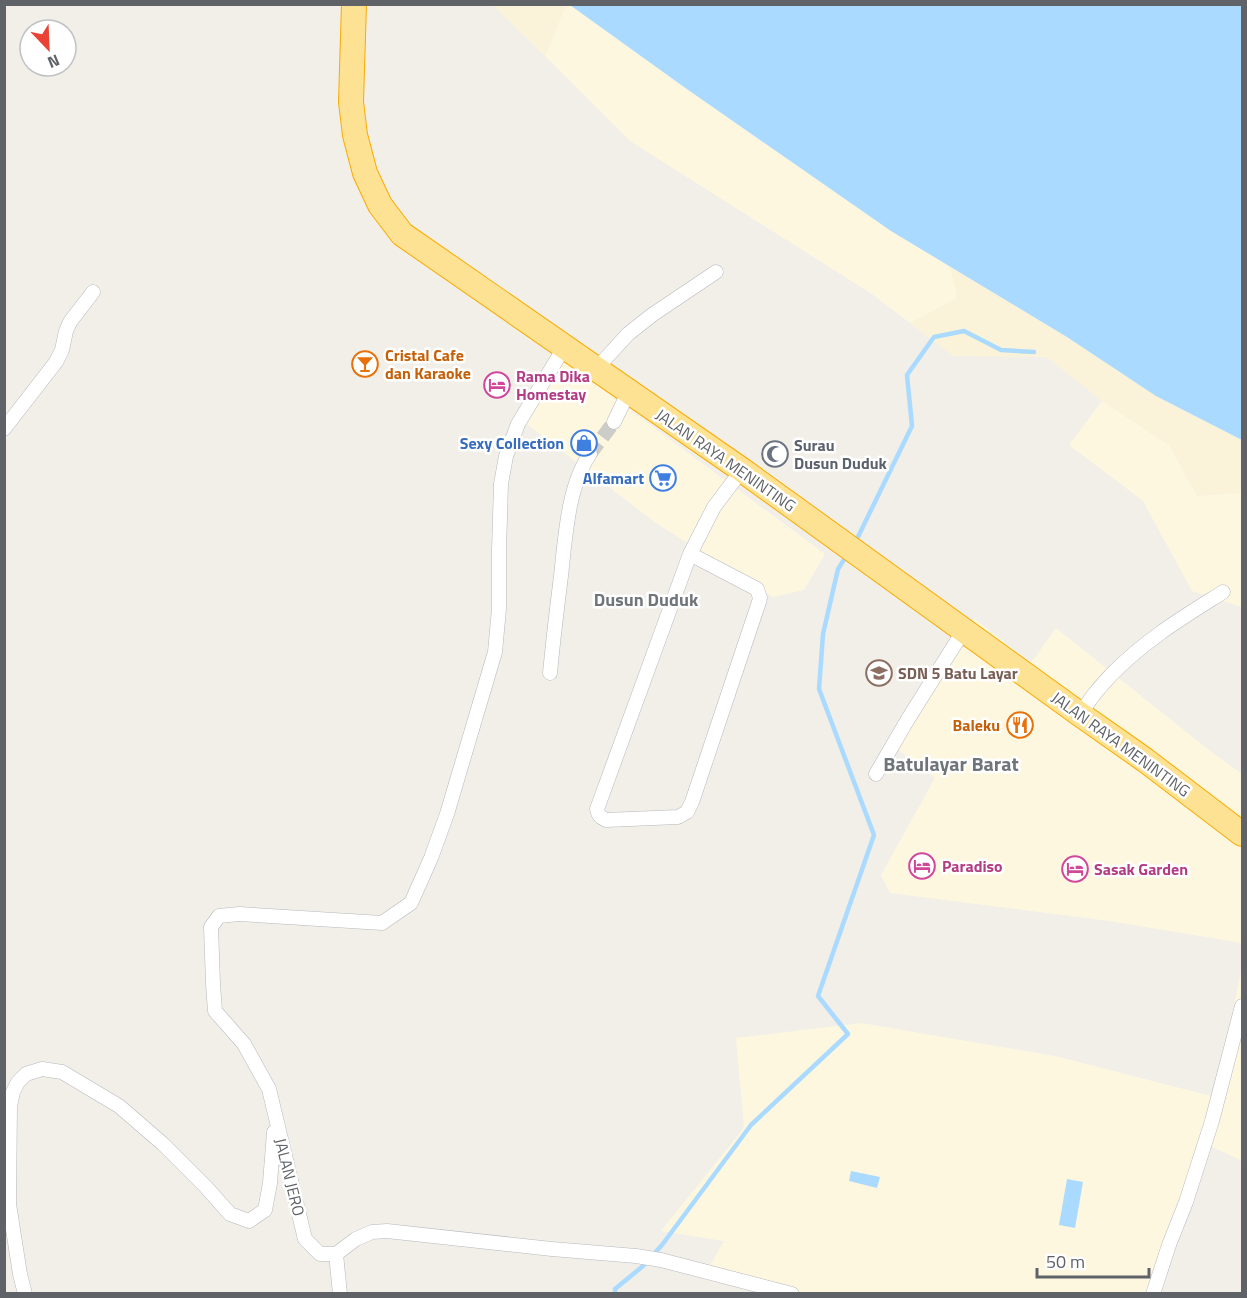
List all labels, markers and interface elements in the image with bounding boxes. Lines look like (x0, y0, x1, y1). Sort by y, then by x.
north arrow (18, 18, 78, 78)
text: N (44, 49, 64, 75)
place label: Cristal Cafe dan Karaoke (385, 343, 471, 385)
bar icon: Cristal Cafe dan Karaoke (350, 349, 380, 379)
place label: Rama Dika Homestay (516, 364, 590, 406)
hotel icon: Rama Dika Homestay (482, 370, 512, 400)
street label: JALAN RAYA MENINTING (651, 403, 801, 517)
shop icon: Sexy Collection (569, 428, 599, 458)
place label: Sexy Collection (460, 431, 564, 455)
place label: Surau Dusun Duduk (794, 433, 888, 475)
mosque icon: Surau Dusun Duduk (760, 439, 790, 469)
supermarket icon: Alfamart (648, 463, 678, 493)
place label: Alfamart (583, 466, 644, 490)
district label: Dusun Duduk (594, 586, 699, 613)
school or university icon: SDN 5 Batu Layar (864, 658, 894, 688)
place label: SDN 5 Batu Layar (898, 661, 1018, 685)
street label: JALAN RAYA MENINTING (1047, 686, 1195, 802)
restaurant icon: Baleku (1005, 710, 1035, 740)
place label: Baleku (953, 713, 1000, 737)
district label: Batulayar Barat (883, 748, 1019, 779)
hotel icon: Paradiso (907, 851, 937, 881)
place label: Paradiso (942, 854, 1003, 878)
hotel icon: Sasak Garden (1060, 854, 1090, 884)
place label: Sasak Garden (1094, 857, 1188, 881)
street label: JALAN JERO (269, 1135, 311, 1219)
scale bar (1037, 1241, 1150, 1279)
text: 50 m (1046, 1248, 1085, 1275)

